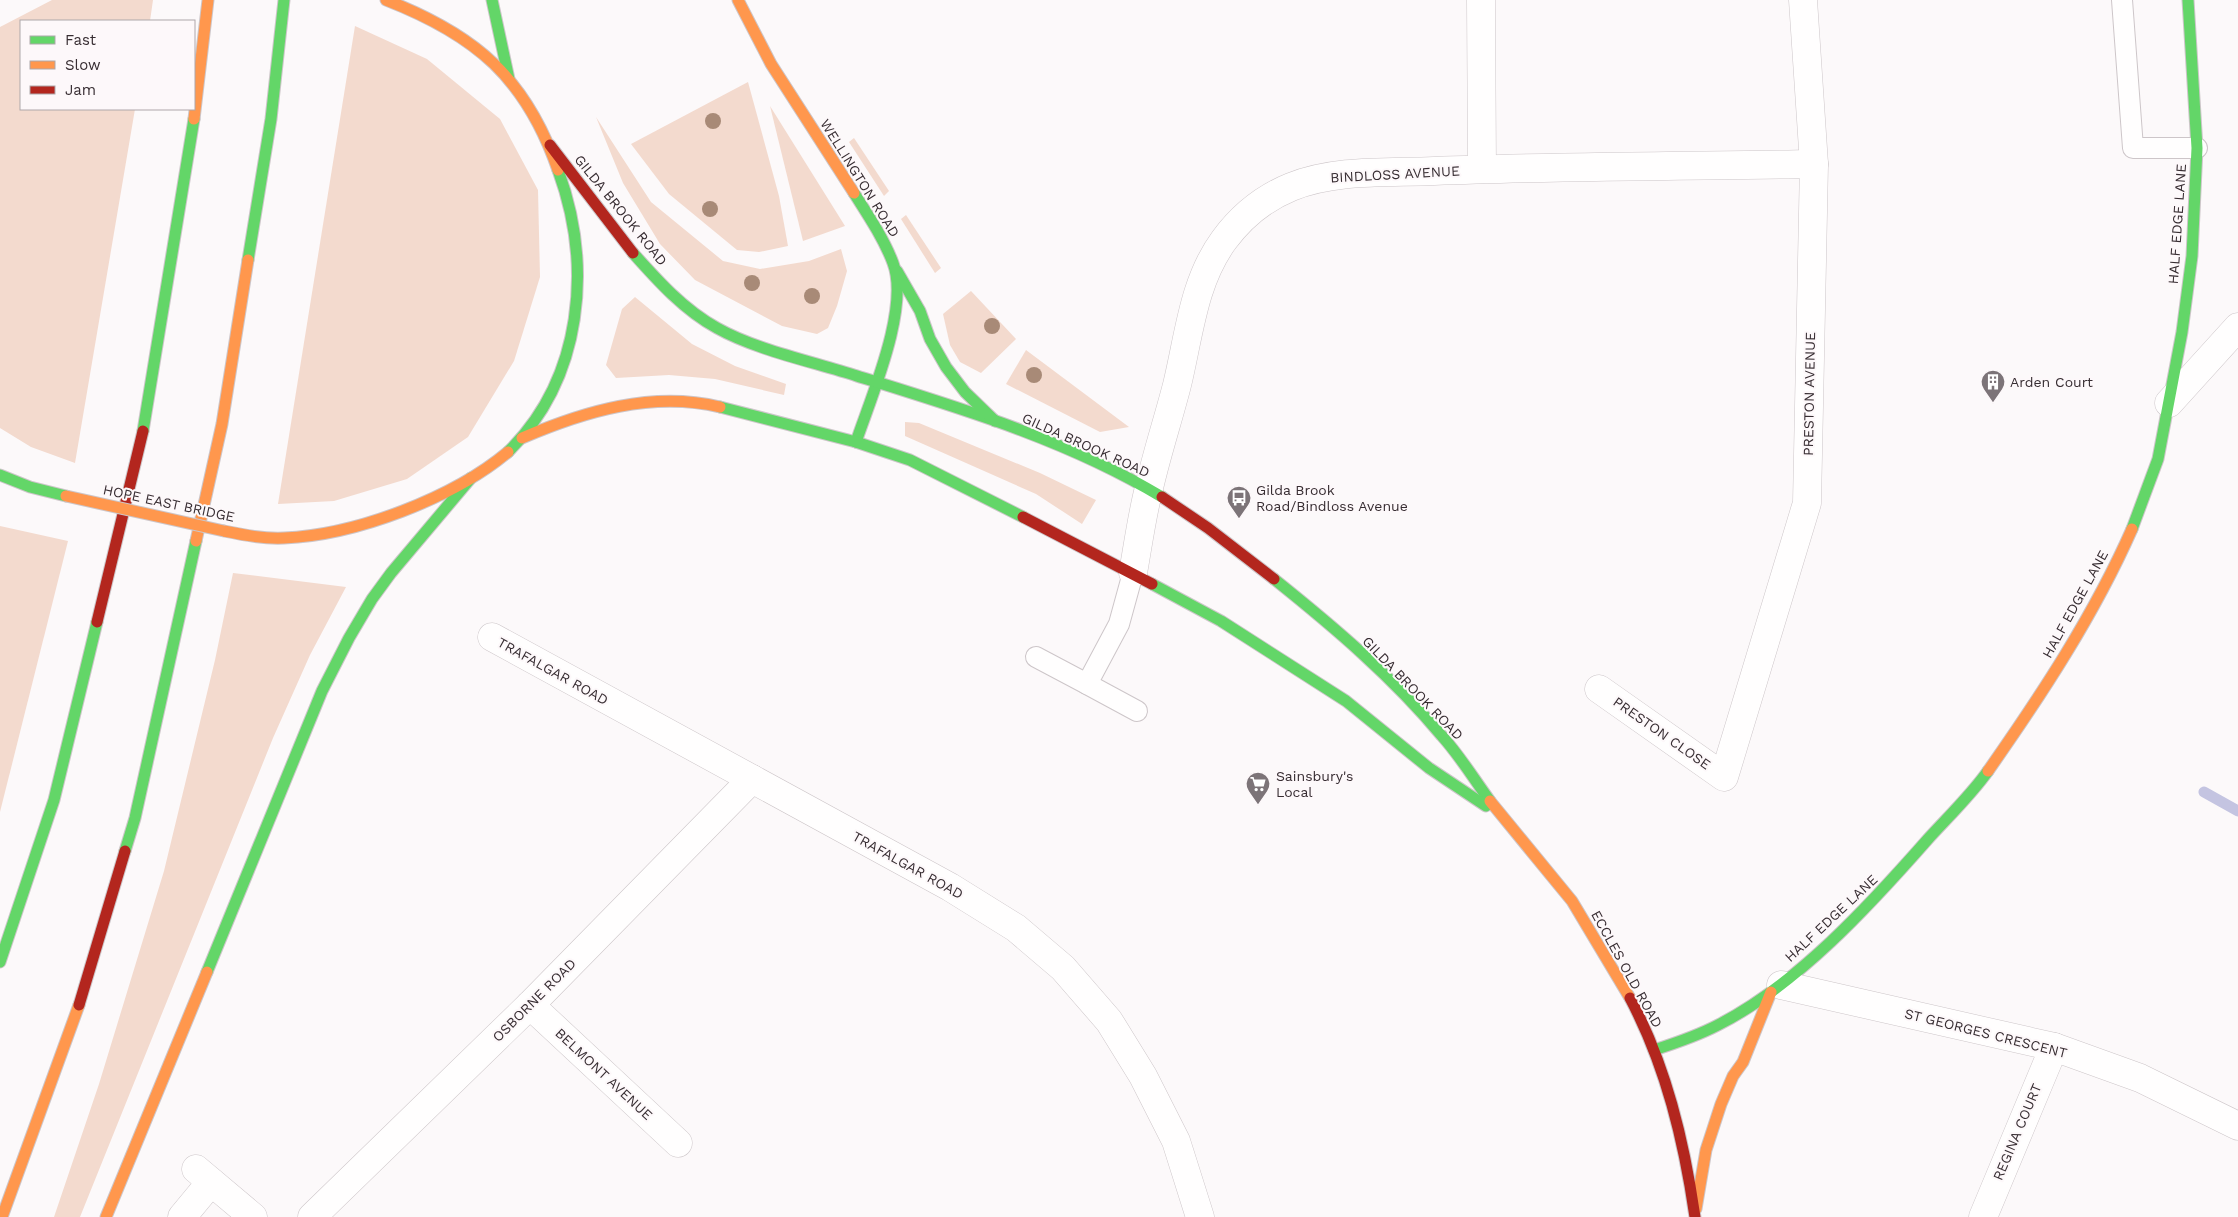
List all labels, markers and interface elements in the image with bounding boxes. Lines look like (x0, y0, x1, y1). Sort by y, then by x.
legend (20, 20, 195, 110)
text: Fast (65, 31, 97, 49)
text: Slow (65, 56, 101, 74)
text: Jam (65, 81, 96, 99)
street label: WELLINGTON ROAD (817, 116, 903, 240)
street label: GILDA BROOK ROAD (571, 151, 671, 269)
street label: BINDLOSS AVENUE (1330, 163, 1460, 185)
street label: HALF EDGE LANE (2165, 163, 2189, 285)
street label: PRESTON AVENUE (1800, 332, 1818, 456)
building icon: Arden Court (1980, 369, 2006, 403)
place label: Arden Court (2010, 374, 2093, 390)
street label: GILDA BROOK ROAD (1020, 410, 1152, 480)
street label: HOPE EAST BRIDGE (102, 481, 236, 525)
place label: Gilda Brook Road/Bindloss Avenue (1256, 482, 1408, 514)
bus stop icon: Gilda Brook Road/Bindloss Avenue (1226, 485, 1252, 519)
street label: HALF EDGE LANE (2039, 547, 2111, 661)
street label: GILDA BROOK ROAD (1359, 633, 1467, 743)
street label: TRAFALGAR ROAD (495, 634, 611, 708)
street label: PRESTON CLOSE (1610, 693, 1714, 773)
place label: Sainsbury's Local (1276, 768, 1353, 800)
supermarket icon: Sainsbury's Local (1245, 771, 1271, 805)
street label: TRAFALGAR ROAD (850, 828, 966, 902)
street label: HALF EDGE LANE (1781, 871, 1881, 965)
street label: ECCLES OLD ROAD (1588, 908, 1666, 1030)
street label: OSBORNE ROAD (489, 955, 579, 1045)
street label: ST GEORGES CRESCENT (1903, 1005, 2069, 1061)
street label: BELMONT AVENUE (552, 1025, 656, 1123)
street label: REGINA COURT (1989, 1081, 2045, 1183)

